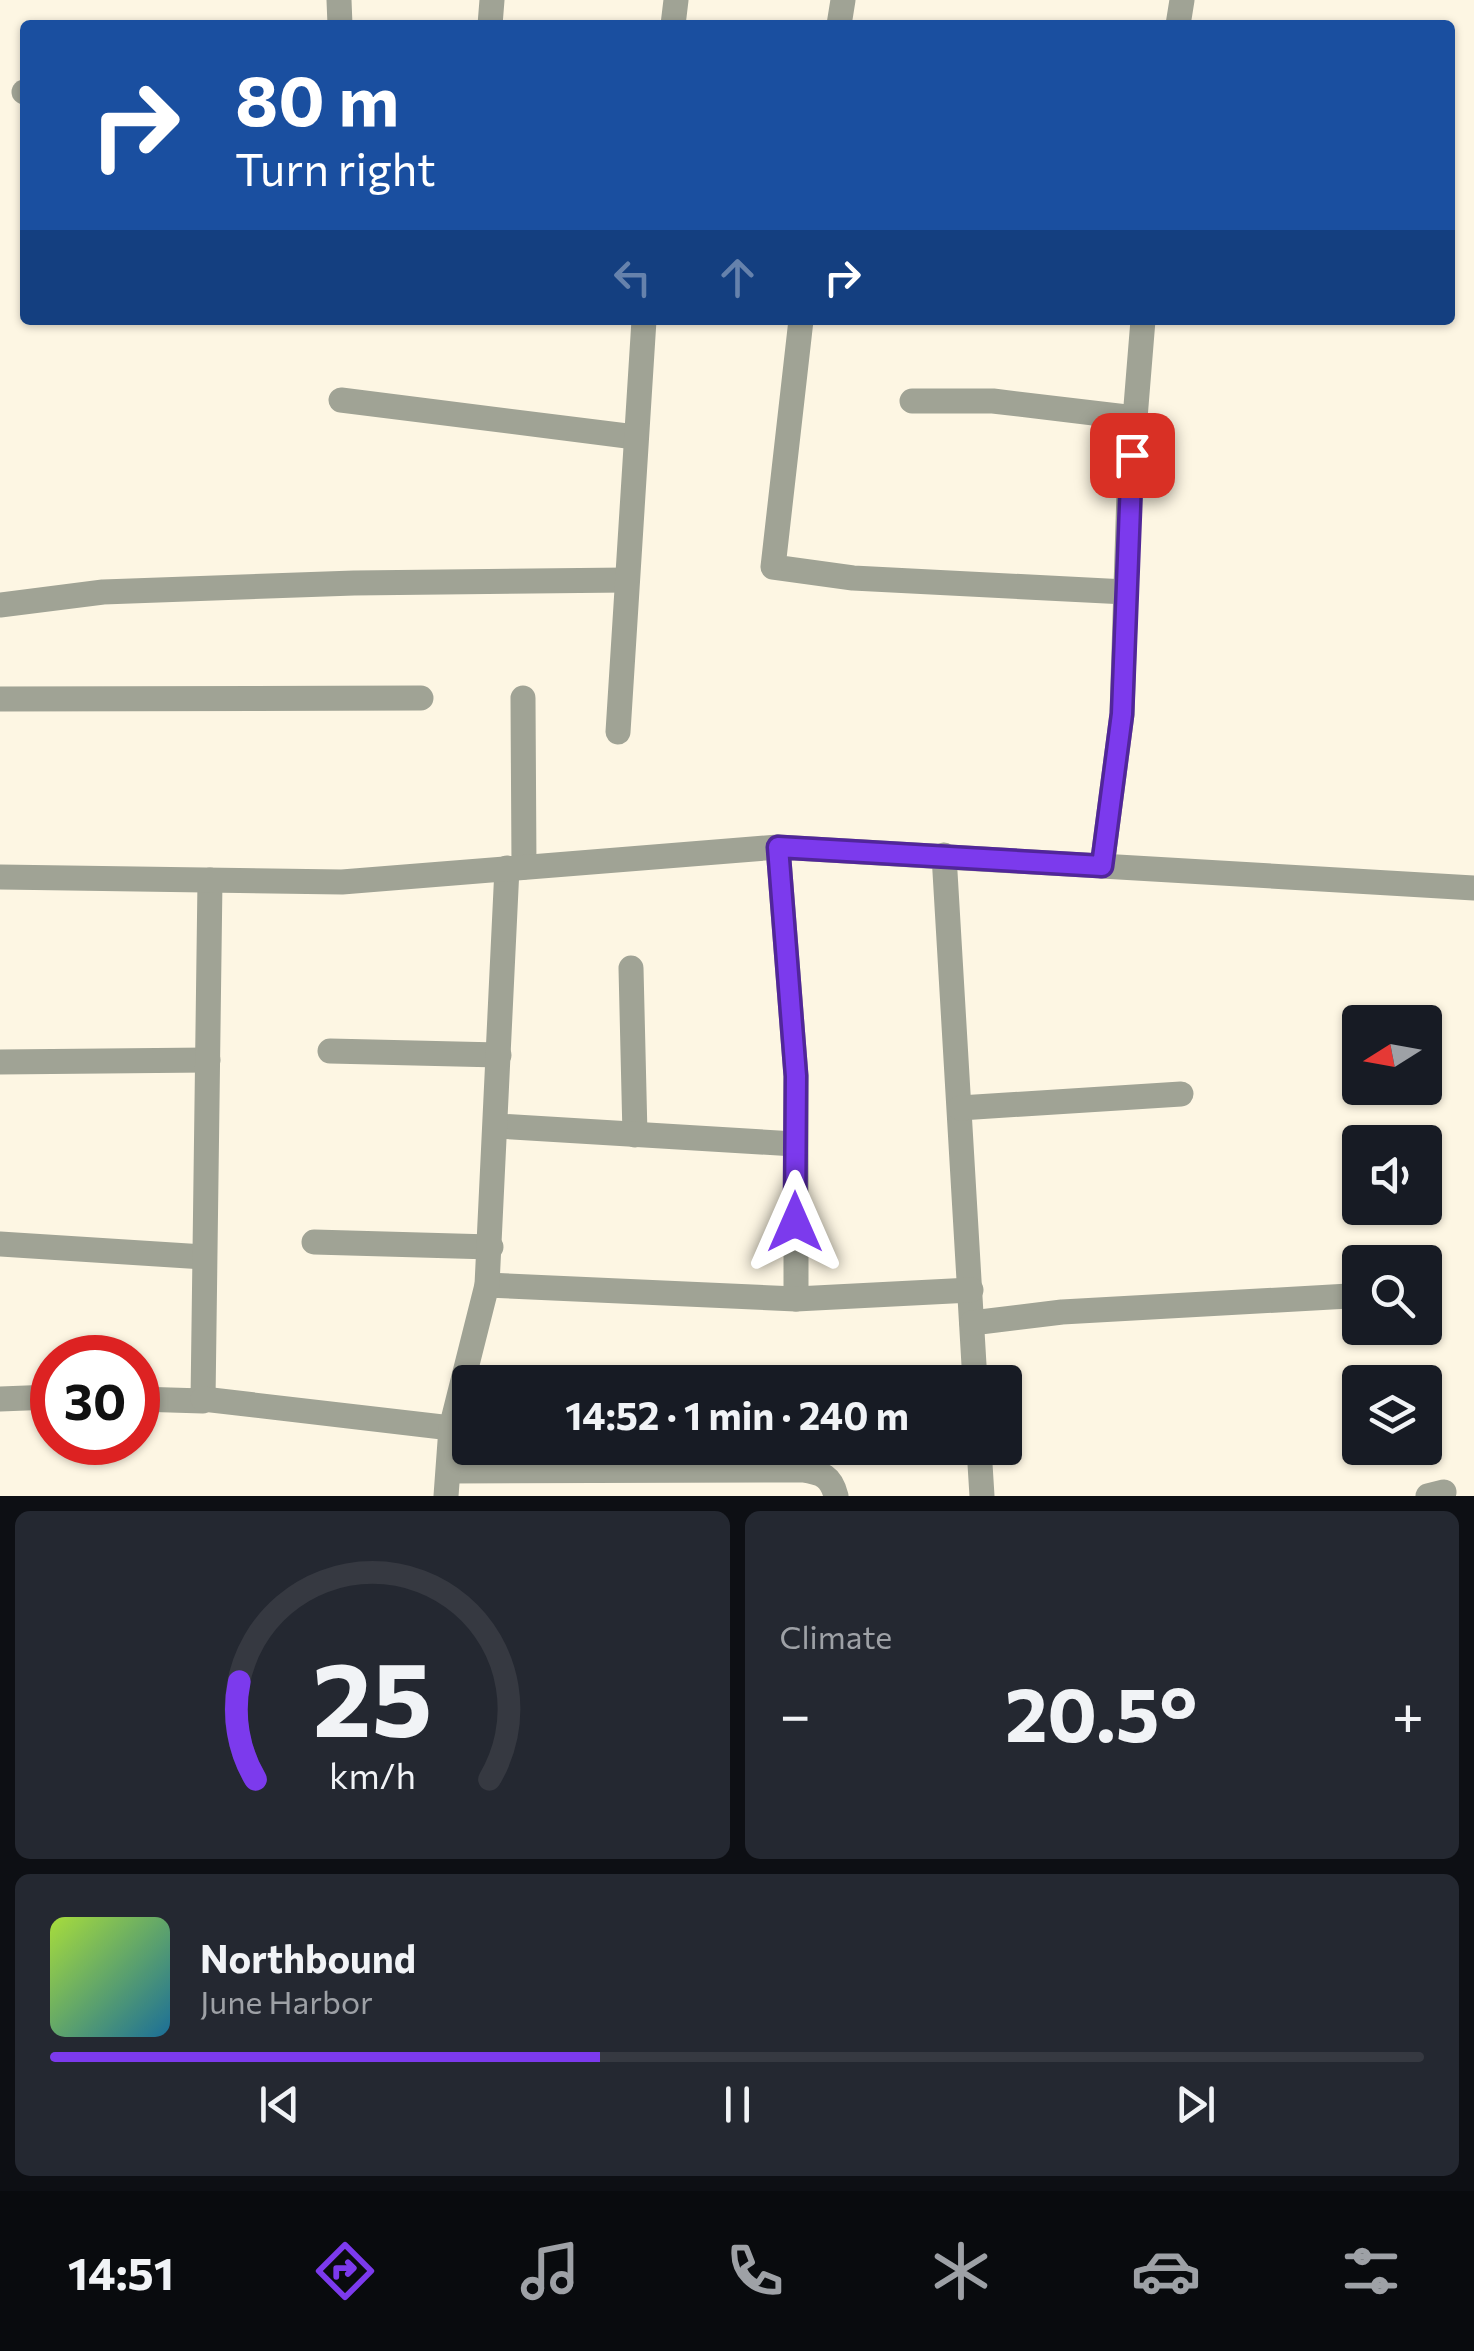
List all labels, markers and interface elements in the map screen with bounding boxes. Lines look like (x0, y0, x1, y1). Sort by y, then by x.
text: 80 m (235, 55, 399, 140)
icon: right (70, 60, 200, 190)
text: Turn right (235, 140, 436, 195)
icon: left (605, 250, 660, 305)
icon: ahead (710, 250, 765, 305)
icon: right (815, 250, 870, 305)
pin (1090, 413, 1175, 498)
icon: arrive (1105, 428, 1160, 483)
north arrow (1342, 1005, 1442, 1105)
map controls (1342, 1005, 1442, 1465)
button: sound (1342, 1125, 1442, 1225)
position arrow (743, 1170, 847, 1274)
button: search (1342, 1245, 1442, 1345)
speed limit sign: 30 (30, 1335, 160, 1465)
button: layers (1342, 1365, 1442, 1465)
text: 14:52 · 1 min · 240 m (565, 1391, 909, 1438)
text: Climate (780, 1616, 892, 1656)
text: 25 (312, 1631, 432, 1758)
text: 20.5° (1005, 1666, 1197, 1757)
text: − (780, 1679, 811, 1746)
text: + (1392, 1679, 1424, 1746)
text: km/h (329, 1753, 416, 1796)
text: Northbound (200, 1934, 416, 1981)
text: June Harbor (200, 1981, 373, 2021)
icon: previous (252, 2077, 307, 2132)
icon: pause (710, 2077, 765, 2132)
icon: next (1168, 2077, 1223, 2132)
icon: directions (310, 2236, 380, 2306)
icon: music (515, 2236, 585, 2306)
icon: phone (720, 2236, 790, 2306)
icon: climate (926, 2236, 996, 2306)
icon: car (1131, 2236, 1201, 2306)
icon: filters (1336, 2236, 1406, 2306)
text: 14:51 (68, 2244, 174, 2299)

